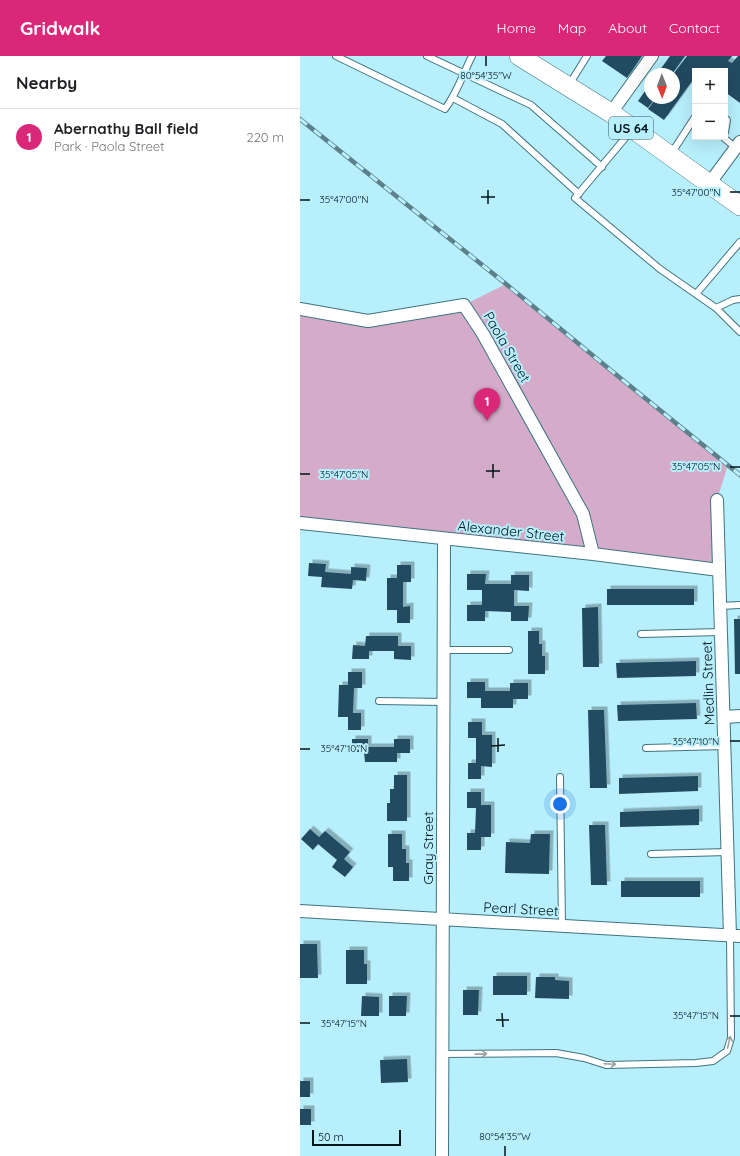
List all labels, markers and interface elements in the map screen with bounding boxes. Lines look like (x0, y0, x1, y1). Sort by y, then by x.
text: Gridwalk (20, 16, 100, 40)
text: Home (497, 19, 536, 37)
text: Map (558, 19, 586, 37)
text: About (608, 19, 647, 37)
text: Contact (669, 19, 720, 37)
north arrow (644, 68, 680, 104)
map controls (692, 68, 728, 140)
button: + (692, 68, 728, 104)
text: 80°54'35"W (460, 69, 512, 82)
text: Nearby (16, 72, 77, 93)
button: − (692, 104, 728, 140)
road number: US 64 (609, 117, 653, 139)
text: Abernathy Ball field (54, 119, 198, 138)
text: 1 (26, 129, 32, 145)
text: 220 m (246, 129, 284, 145)
text: Park · Paola Street (54, 138, 165, 154)
text: 35°47'00"N (671, 186, 721, 199)
text: 35°47'00"N (319, 193, 369, 206)
street label: Paola Street (479, 308, 535, 386)
pin: 1 (474, 388, 500, 421)
text: 35°47'05"N (672, 460, 720, 473)
text: 35°47'05"N (320, 468, 368, 481)
street label: Alexander Street (457, 516, 565, 546)
street label: Medlin Street (698, 640, 718, 725)
text: 35°47'10"N (673, 735, 719, 748)
text: 35°47'10"N (321, 742, 367, 755)
your location (550, 794, 570, 814)
street label: Gray Street (419, 811, 437, 885)
street label: Pearl Street (483, 898, 559, 920)
text: 35°47'15"N (673, 1009, 719, 1022)
text: 35°47'15"N (321, 1017, 367, 1030)
one-way arrow (726, 1035, 733, 1048)
one-way arrow (474, 1050, 487, 1058)
one-way arrow (603, 1061, 616, 1068)
scale bar (312, 1128, 401, 1147)
text: 50 m (318, 1130, 344, 1144)
text: 80°54'35"W (479, 1130, 531, 1143)

